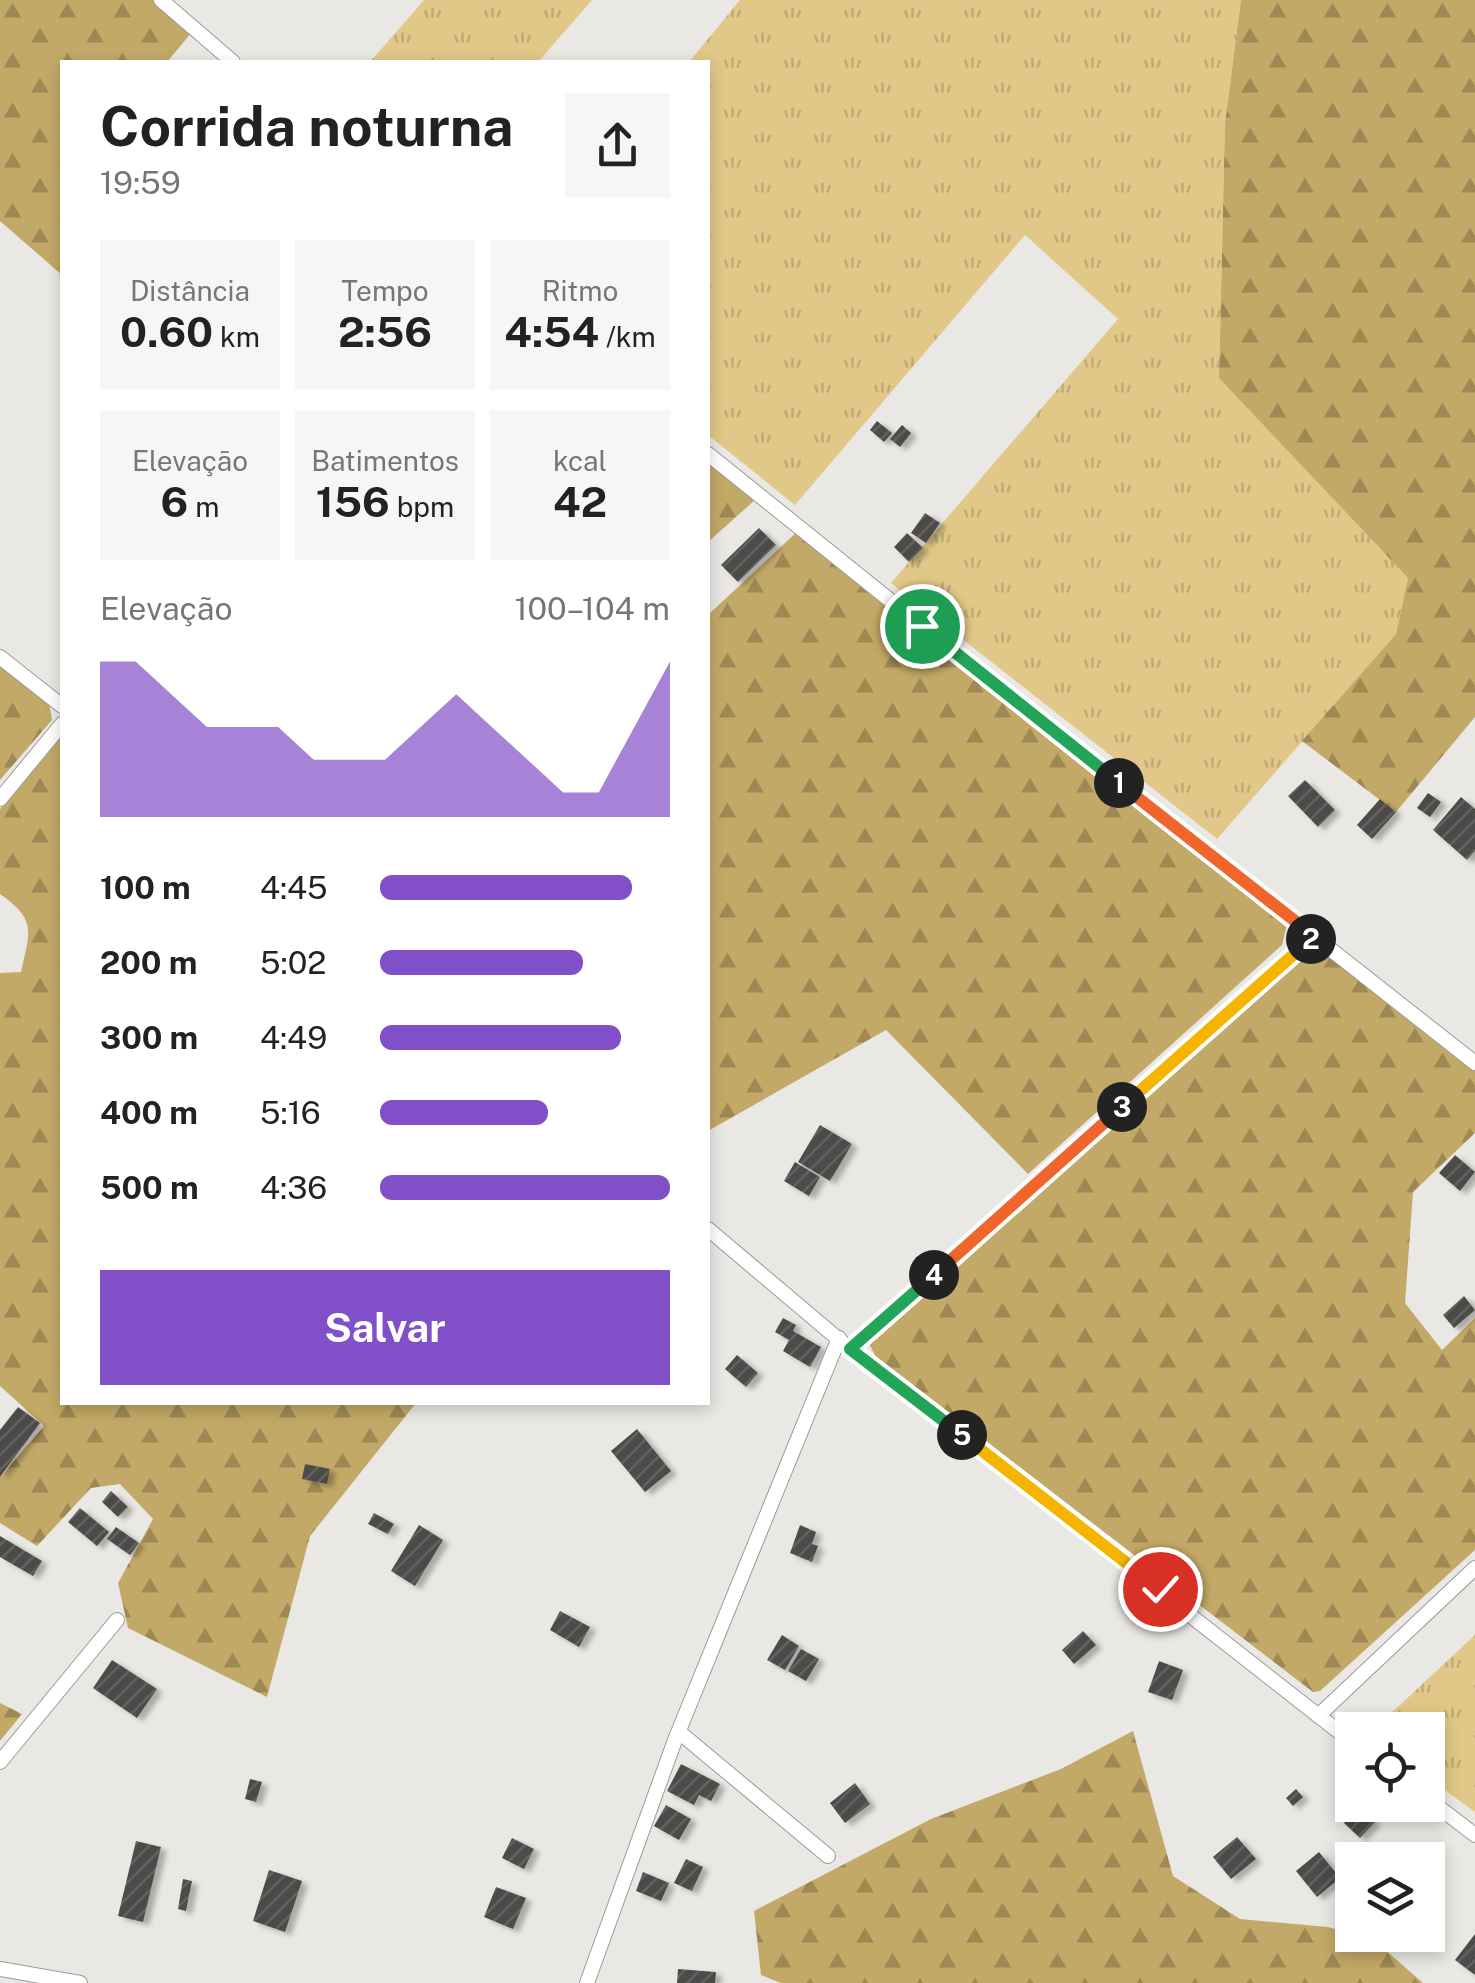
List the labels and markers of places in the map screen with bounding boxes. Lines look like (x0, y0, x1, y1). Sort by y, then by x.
pin (880, 584, 965, 669)
pin: 1 (1094, 758, 1144, 808)
pin: 2 (1286, 914, 1336, 964)
pin: 3 (1097, 1082, 1147, 1132)
pin: 4 (909, 1250, 959, 1300)
pin: 5 (937, 1410, 987, 1460)
pin (1118, 1547, 1203, 1632)

